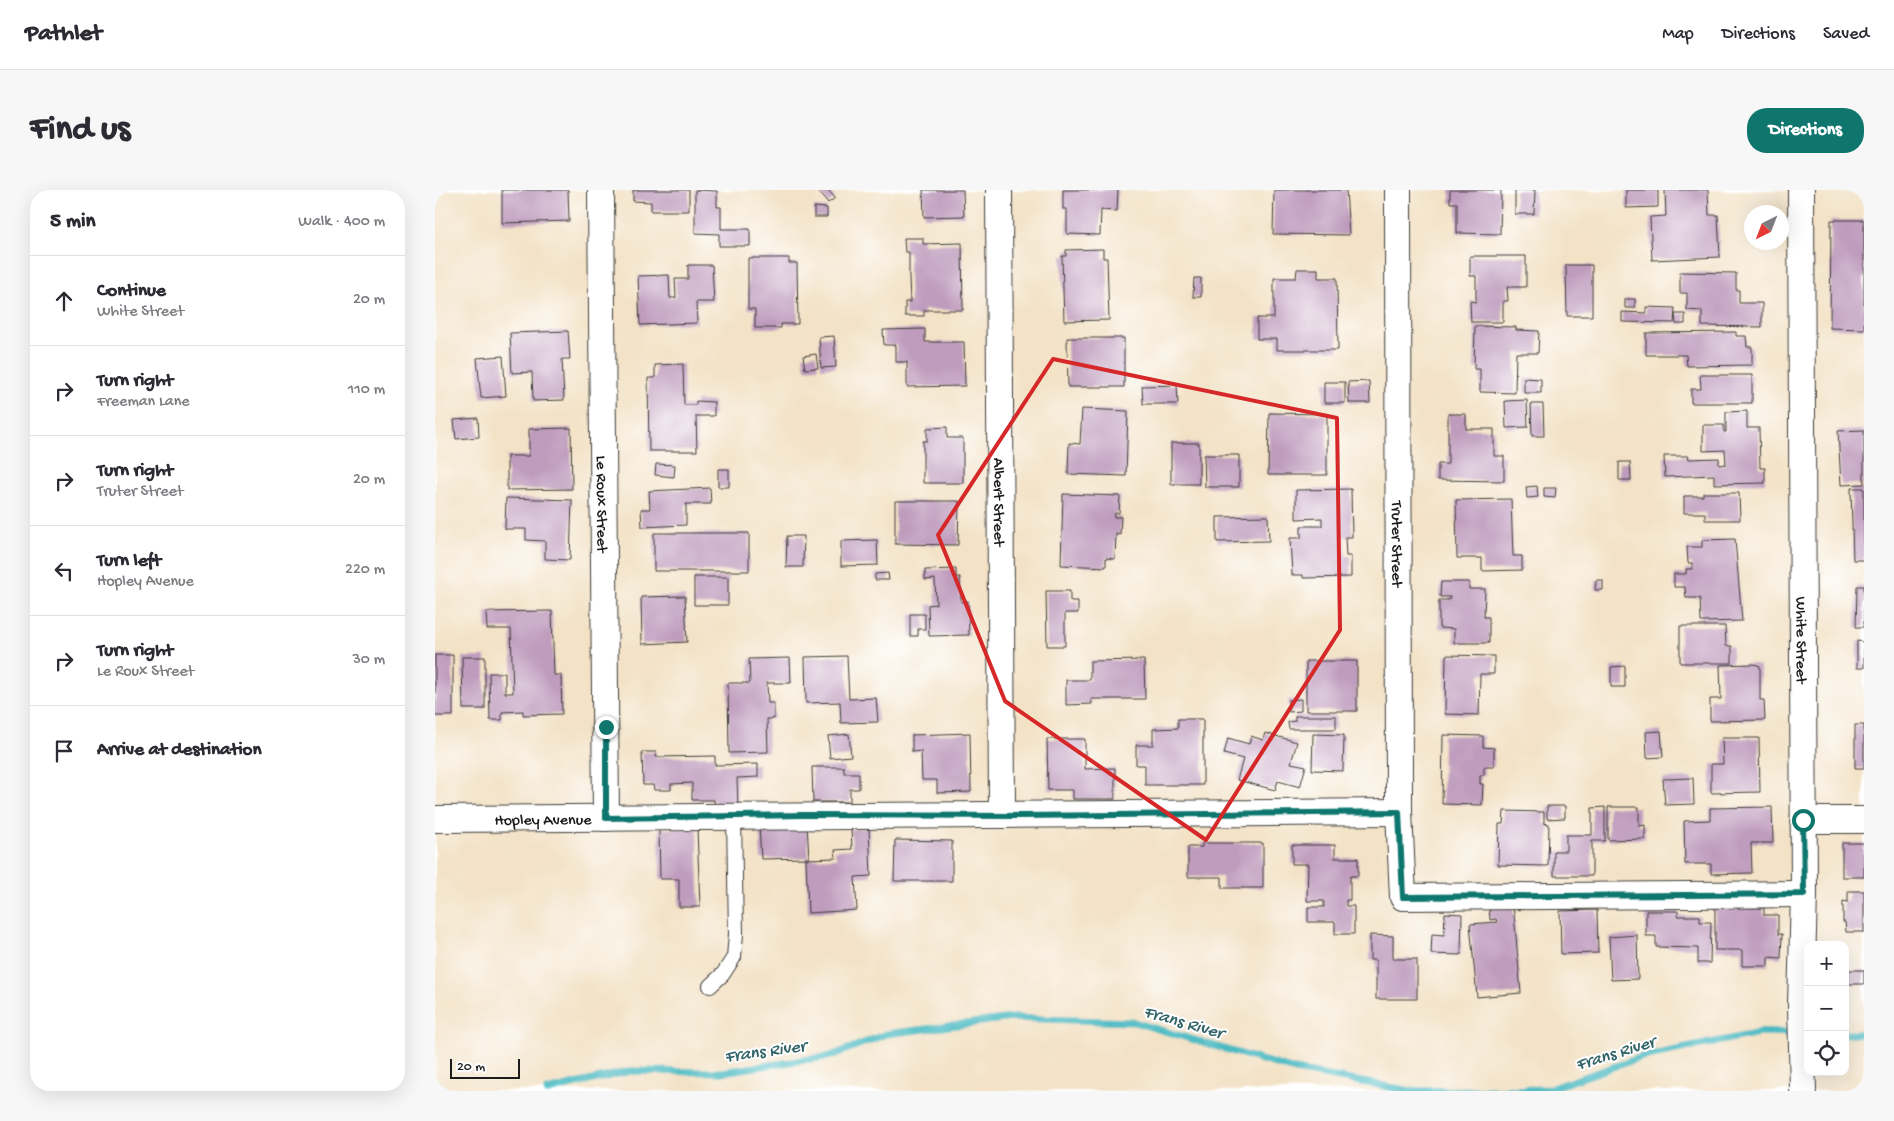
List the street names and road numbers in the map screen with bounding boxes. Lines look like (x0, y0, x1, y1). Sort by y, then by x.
street label: Le Roux Street (590, 455, 610, 554)
street label: Albert Street (987, 458, 1007, 548)
street label: Truter Street (1385, 500, 1405, 589)
street label: White Street (1790, 596, 1809, 685)
street label: Hopley Avenue (494, 812, 592, 832)

